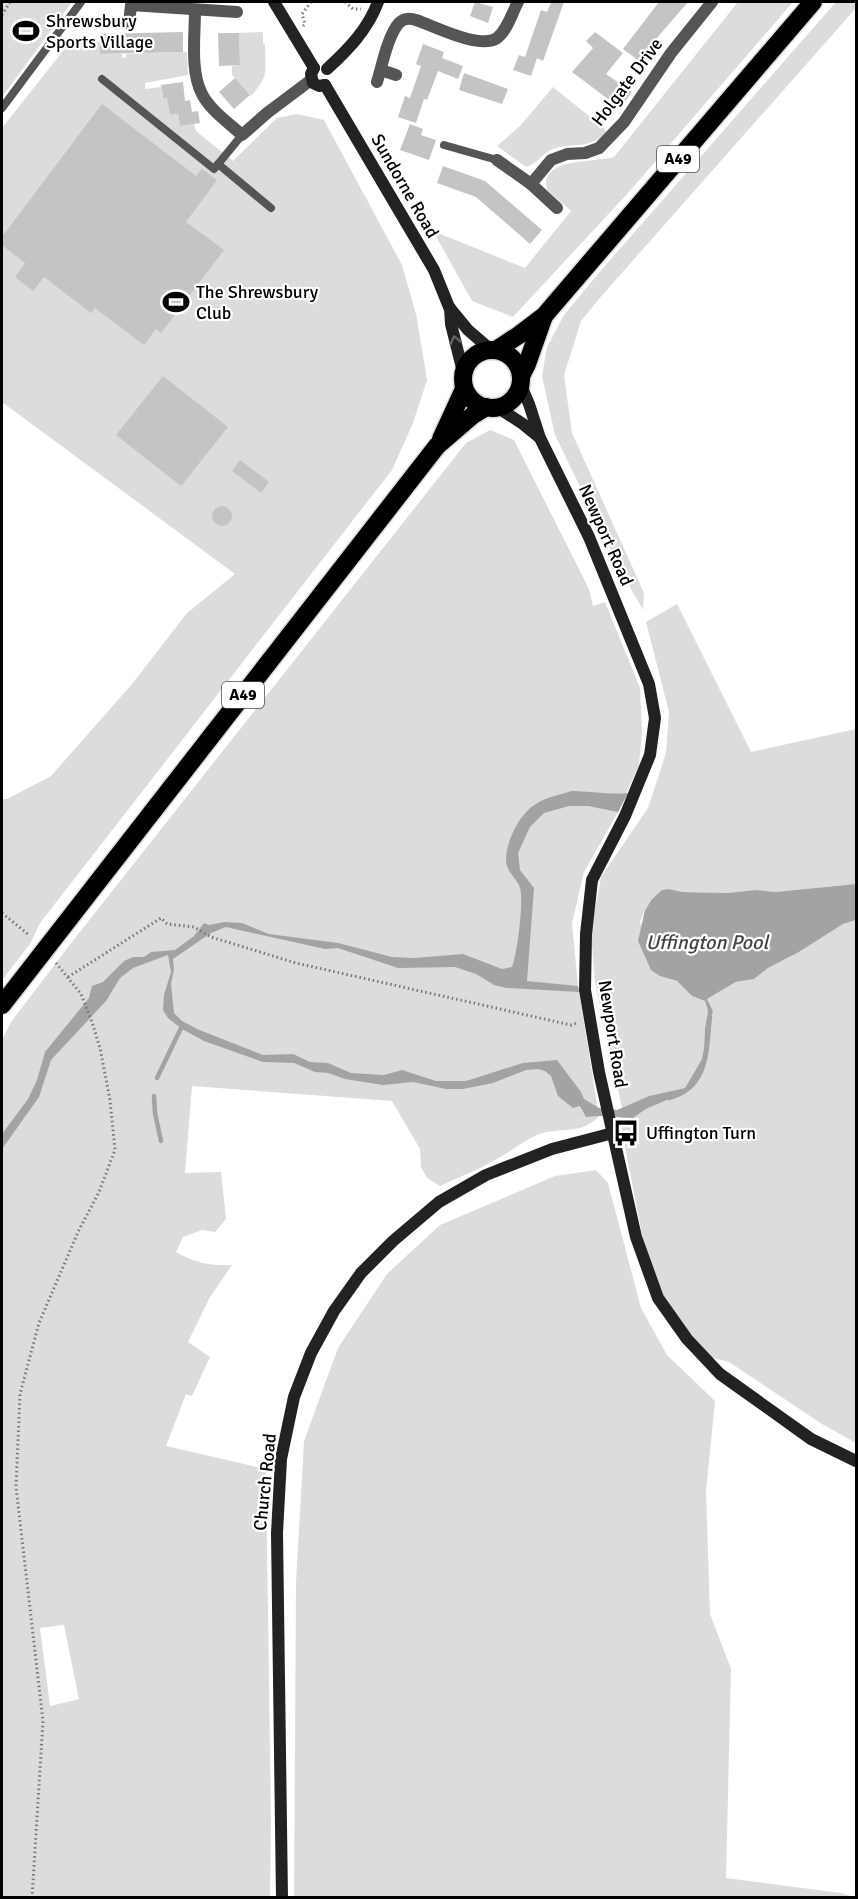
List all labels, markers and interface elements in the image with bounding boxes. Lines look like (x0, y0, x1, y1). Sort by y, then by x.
place label: Shrewsbury Sports Village (46, 10, 153, 53)
sports icon: Shrewsbury Sports Village (11, 16, 41, 46)
street label: Holgate Drive (587, 34, 667, 130)
street label: Sundorne Road (366, 130, 444, 242)
road number: A49 (657, 146, 699, 172)
place label: The Shrewsbury Club (196, 281, 319, 324)
sports icon: The Shrewsbury Club (161, 287, 191, 317)
one-way arrow (449, 335, 462, 345)
street label: Newport Road (574, 481, 638, 589)
road number: A49 (222, 682, 264, 708)
water label: Uffington Pool (646, 930, 770, 955)
street label: Newport Road (594, 979, 632, 1089)
bus stop icon: Uffington Turn (611, 1118, 641, 1148)
place label: Uffington Turn (646, 1122, 756, 1144)
street label: Church Road (249, 1432, 281, 1532)

